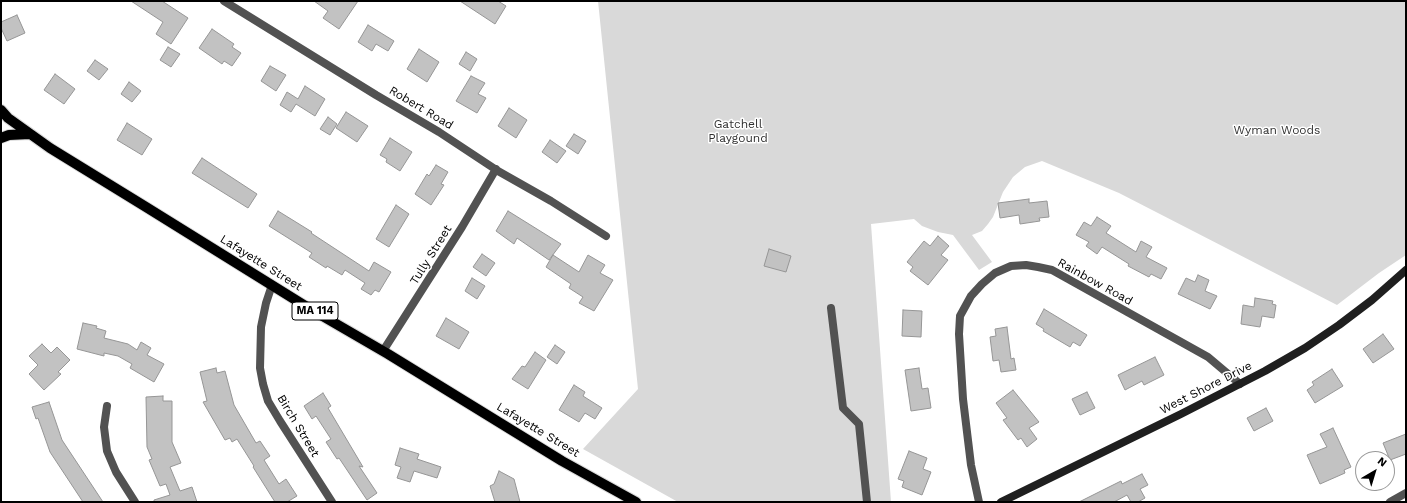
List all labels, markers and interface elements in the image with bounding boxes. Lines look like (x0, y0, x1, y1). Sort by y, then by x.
street label: Robert Road (386, 83, 456, 133)
park label: Gatchell Playgound (708, 117, 768, 145)
park label: Wyman Woods (1234, 123, 1320, 137)
street label: Tully Street (407, 223, 455, 287)
street label: Lafayette Street (217, 232, 305, 294)
street label: Rainbow Road (1055, 256, 1135, 308)
road number: MA 114 (292, 302, 338, 320)
street label: West Shore Drive (1158, 359, 1254, 417)
street label: Birch Street (274, 392, 322, 460)
street label: Lafayette Street (494, 400, 582, 460)
north arrow (1355, 451, 1395, 491)
text: N (1375, 454, 1389, 470)

